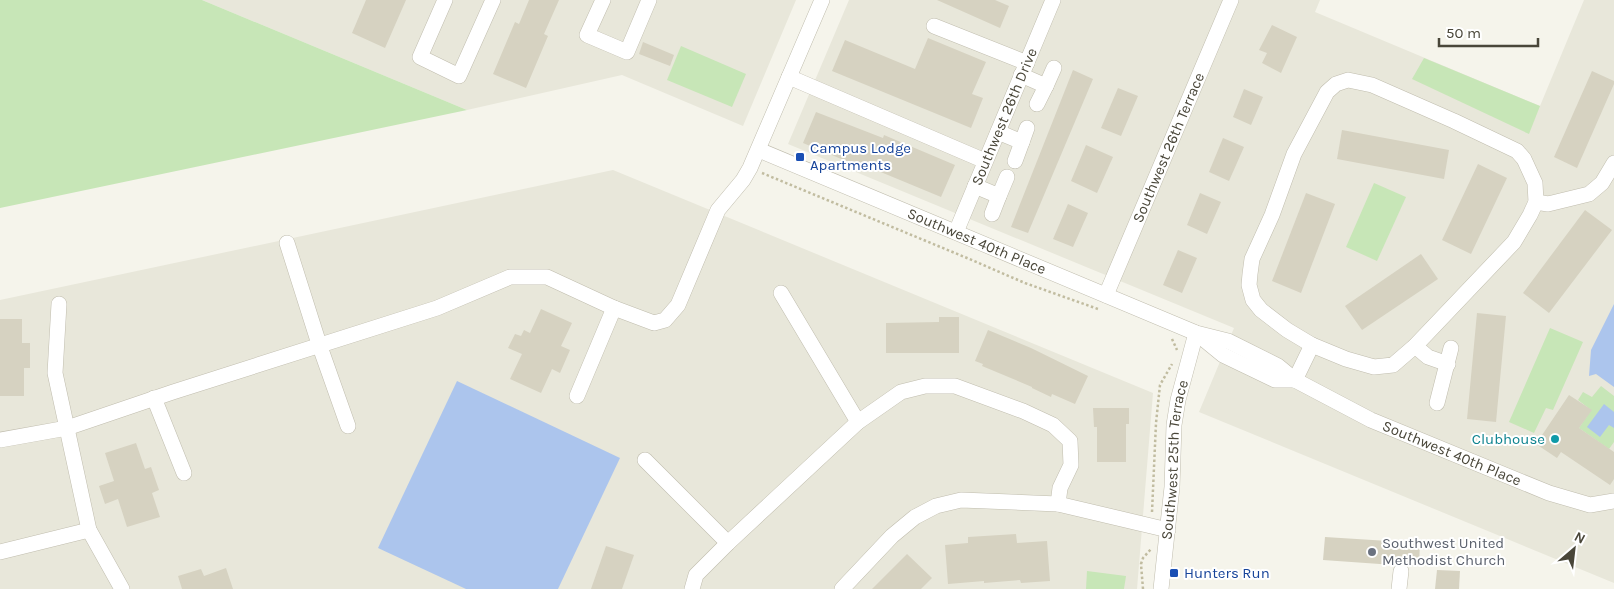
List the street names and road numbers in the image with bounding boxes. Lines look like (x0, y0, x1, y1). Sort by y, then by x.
street label: Southwest 26th Drive (967, 45, 1041, 188)
street label: Southwest 26th Terrace (1129, 70, 1208, 225)
street label: Southwest 40th Place (905, 204, 1049, 278)
street label: Southwest 25th Terrace (1157, 378, 1192, 541)
street label: Southwest 40th Place (1380, 417, 1524, 490)

